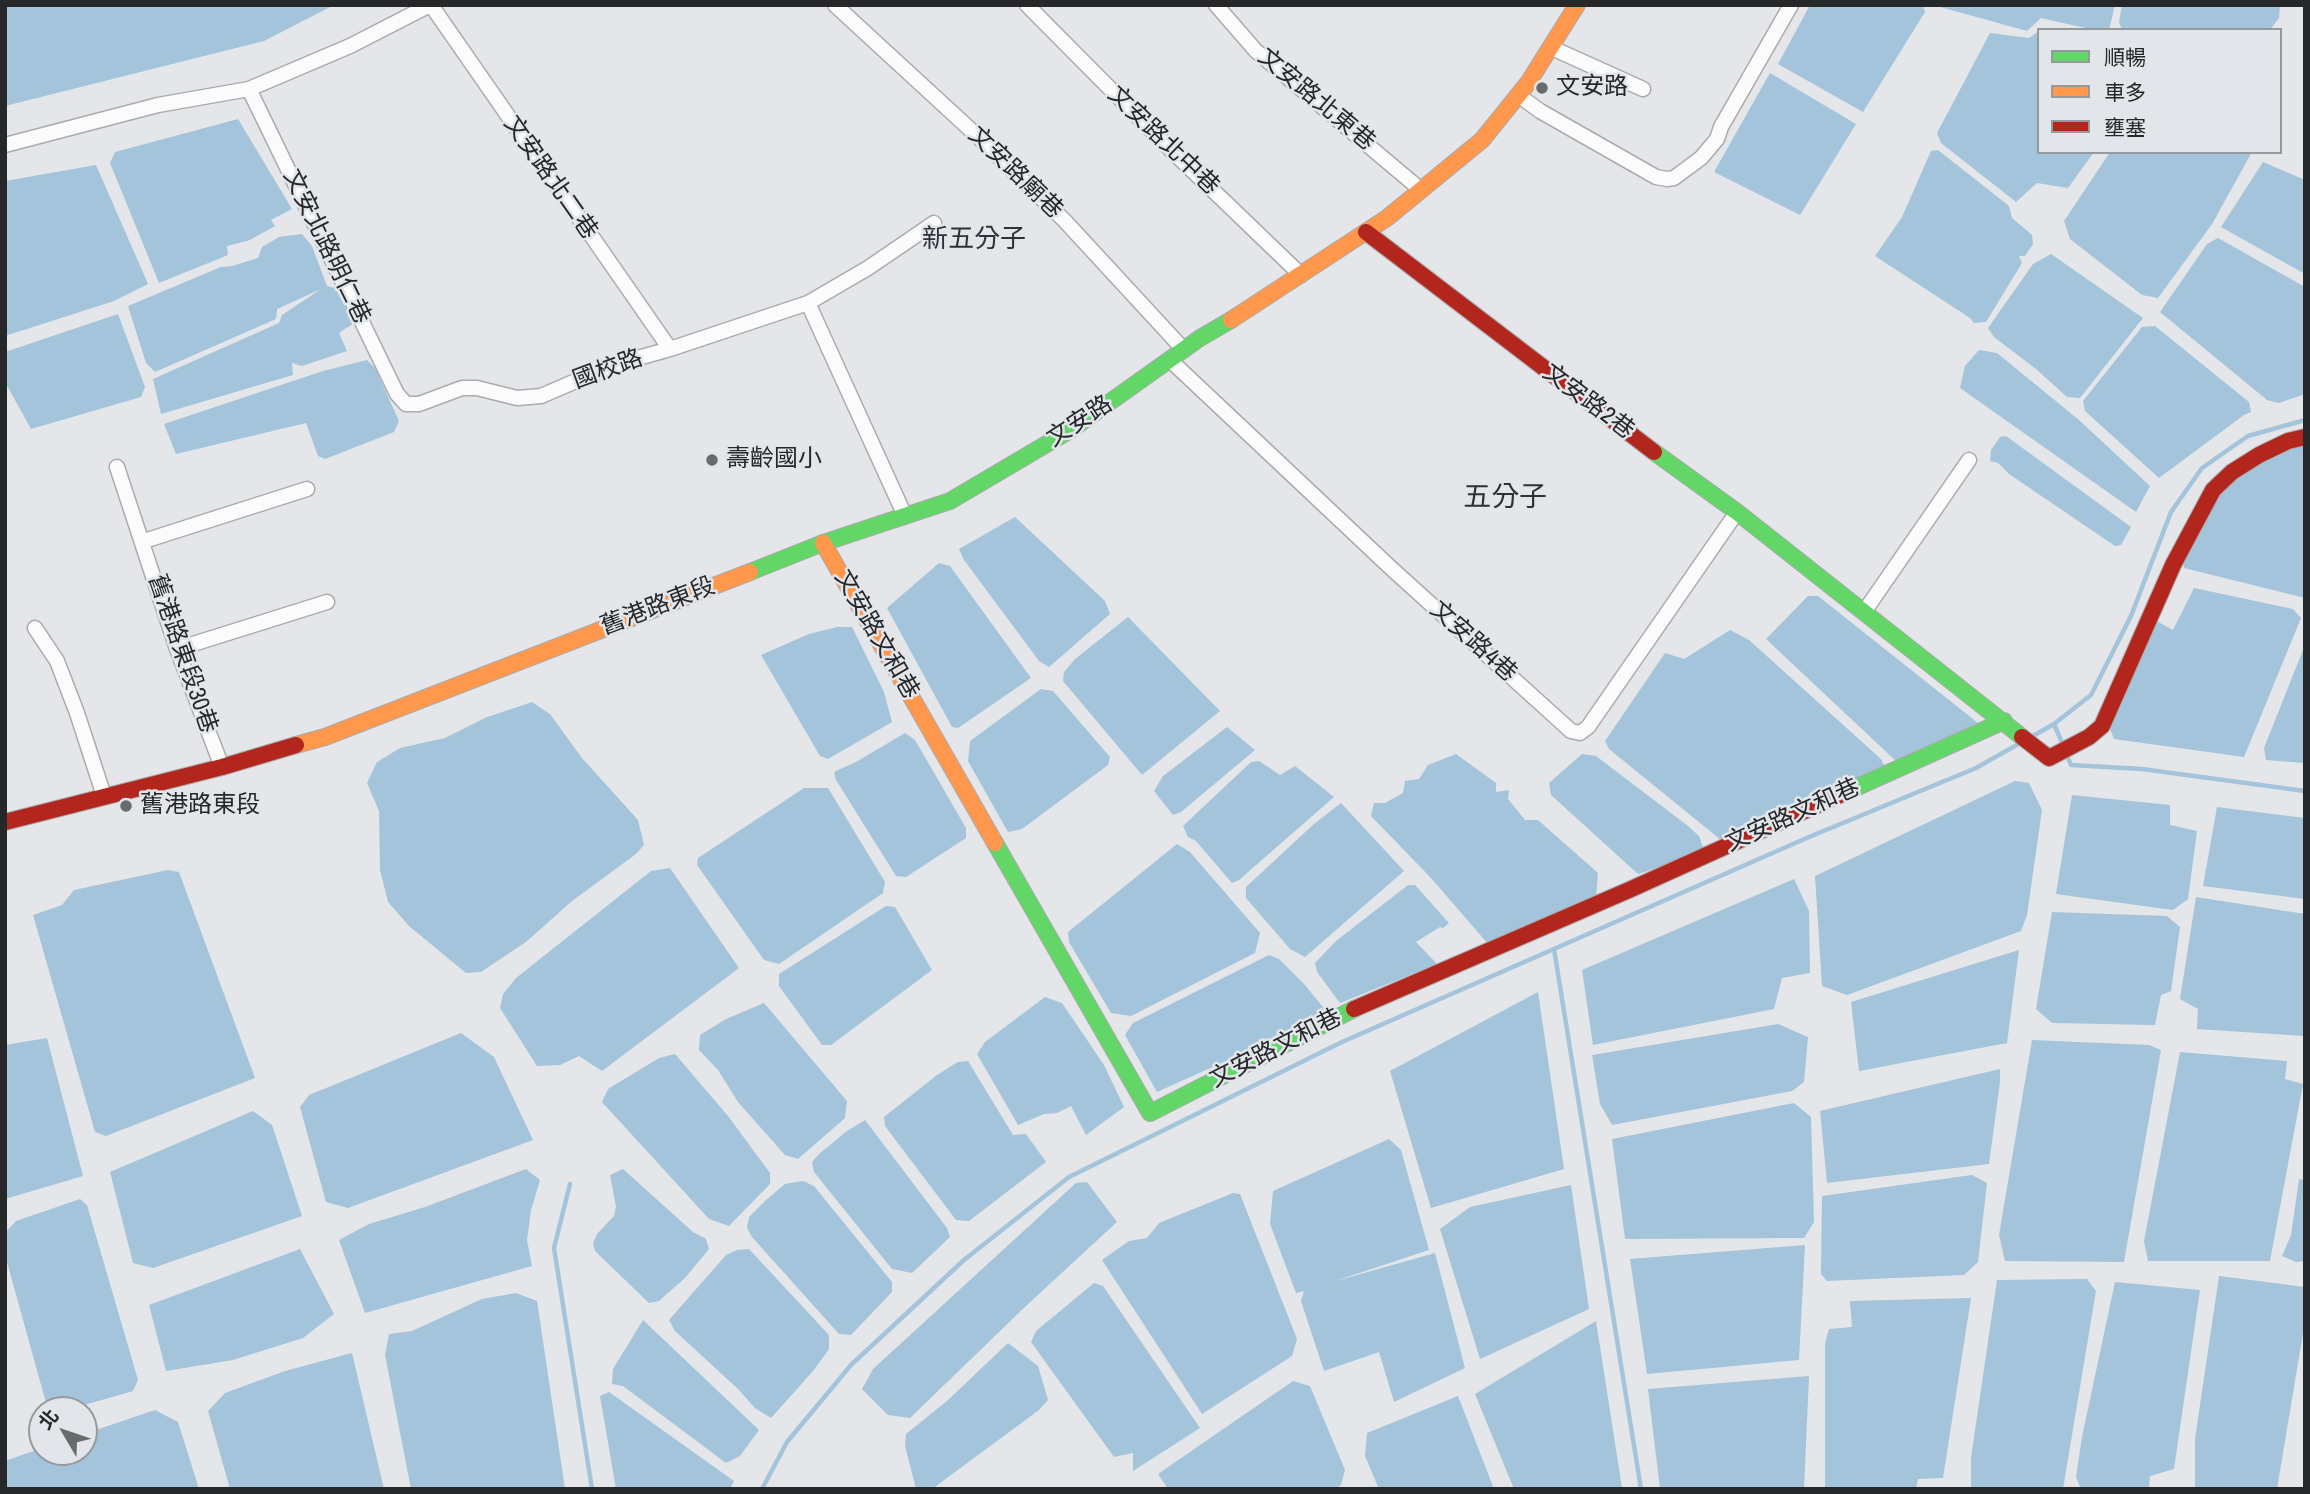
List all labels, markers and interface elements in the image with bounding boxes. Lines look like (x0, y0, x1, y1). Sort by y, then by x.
legend (2037, 28, 2282, 154)
street label: 文安路北東巷 (1252, 43, 1380, 157)
text: 順暢 (2104, 43, 2146, 72)
place label: 文安路 (1556, 74, 1628, 102)
text: 車多 (2104, 78, 2146, 107)
marker: 文安路 (1534, 80, 1550, 96)
street label: 文安路北中巷 (1101, 81, 1225, 201)
street label: 文安路北二巷 (497, 111, 603, 245)
text: 壅塞 (2104, 113, 2146, 142)
street label: 文安路廟巷 (962, 121, 1068, 225)
street label: 文安北路明仁巷 (276, 165, 376, 329)
district label: 新五分子 (922, 224, 1026, 256)
street label: 國校路 (569, 344, 647, 396)
street label: 文安路2巷 (1537, 358, 1639, 446)
street label: 文安路 (1042, 390, 1118, 454)
place label: 壽齡國小 (726, 446, 822, 474)
marker: 壽齡國小 (704, 452, 720, 468)
district label: 五分子 (1463, 481, 1547, 515)
street label: 文安路文和巷 (828, 565, 924, 705)
street label: 舊港路東段30巷 (141, 571, 223, 737)
street label: 舊港路東段 (597, 572, 719, 642)
street label: 文安路4巷 (1424, 596, 1522, 688)
street label: 文安路文和巷 (1721, 774, 1865, 858)
place label: 舊港路東段 (140, 792, 260, 820)
marker: 舊港路東段 (118, 798, 134, 814)
street label: 文安路文和巷 (1205, 1003, 1347, 1095)
north arrow (28, 1396, 98, 1466)
text: 北 (32, 1403, 64, 1435)

